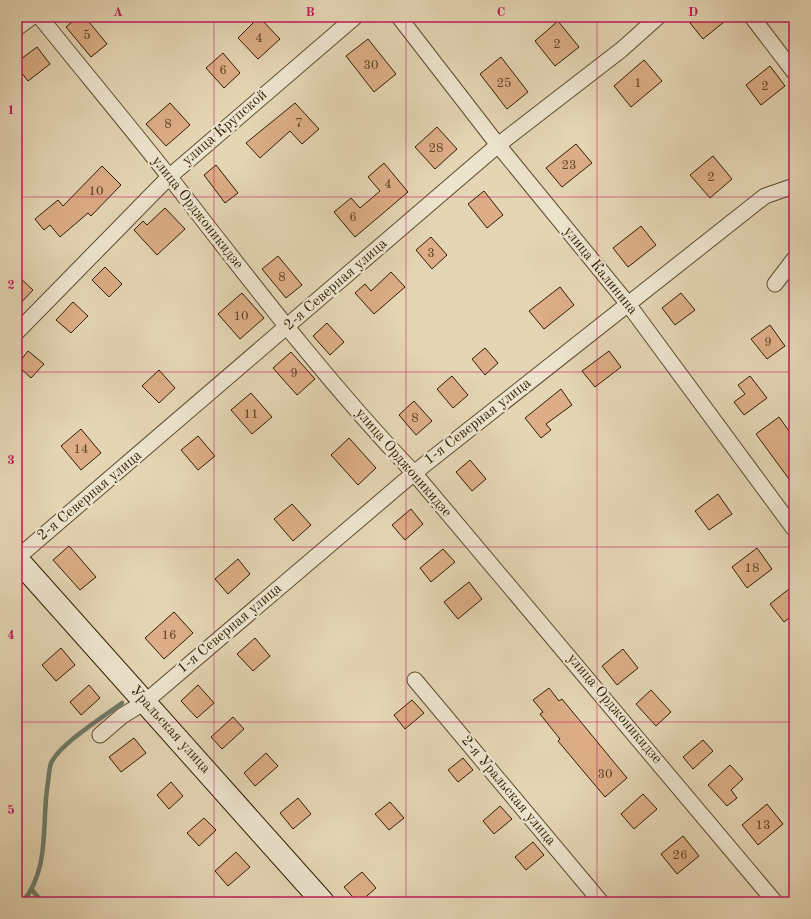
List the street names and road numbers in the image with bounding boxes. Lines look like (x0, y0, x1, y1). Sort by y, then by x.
street label: улица Крупской (180, 87, 270, 169)
street label: улица Орджоникидзе (148, 154, 246, 272)
street label: улица Калинина (560, 224, 640, 318)
street label: 2-я Северная улица (282, 236, 391, 334)
street label: 1-я Северная улица (422, 375, 535, 468)
street label: улица Орджоникидзе (352, 406, 454, 520)
street label: 2-я Северная улица (35, 448, 145, 544)
street label: 1-я Северная улица (175, 581, 285, 677)
street label: улица Орджоникидзе (564, 651, 664, 767)
street label: Уральская улица (127, 683, 213, 777)
street label: 2-я Уральская улица (458, 733, 559, 849)

